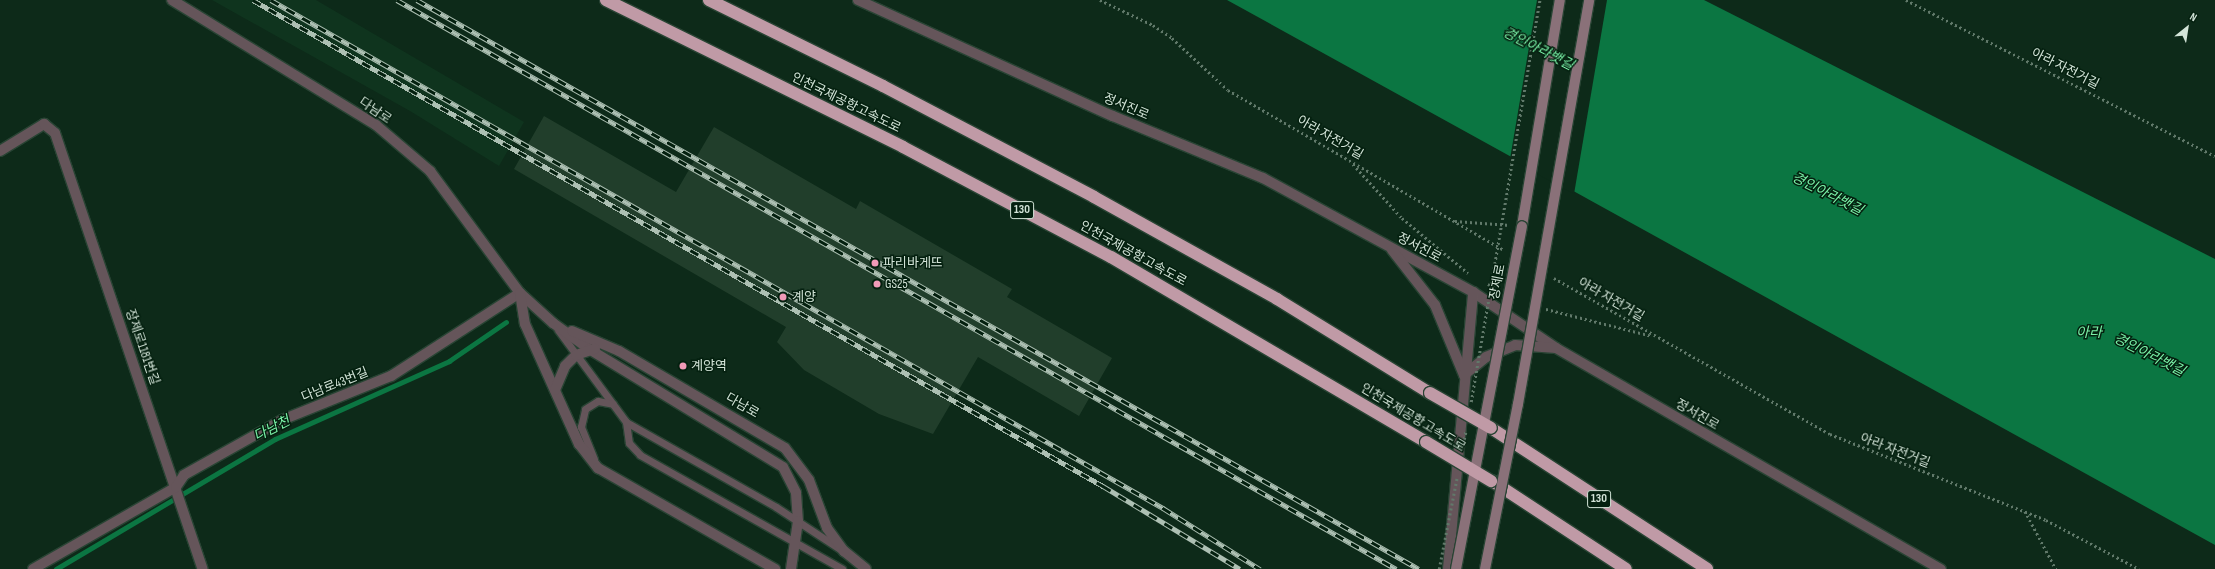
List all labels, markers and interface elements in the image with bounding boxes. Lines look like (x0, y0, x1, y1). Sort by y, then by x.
north arrow (2167, 8, 2207, 48)
text: N (2187, 10, 2199, 24)
water label: 경인아라뱃길 (1500, 24, 1576, 74)
street label: 아라 자전거길 (2029, 45, 2101, 93)
street label: 인천국제공항고속도로 (789, 70, 903, 136)
street label: 정서진로 (1101, 90, 1151, 124)
street label: 다남로 (356, 95, 394, 127)
street label: 아라 자전거길 (1294, 113, 1366, 163)
water label: 경인아라뱃길 (1789, 169, 1865, 219)
road number: 130 (1010, 200, 1034, 220)
street label: 인천국제공항고속도로 (1077, 218, 1189, 290)
street label: 정서진로 (1394, 230, 1444, 266)
place label: 파리바게뜨 (883, 255, 943, 271)
marker: 파리바게뜨 (870, 258, 880, 268)
street label: 장제로 (1487, 263, 1509, 301)
street label: 아라 자전거길 (1575, 275, 1647, 325)
place label: GS25 (885, 276, 908, 292)
marker: GS25 (872, 279, 882, 289)
place label: 계양 (792, 289, 816, 305)
marker: 계양 (777, 291, 789, 303)
street label: 장제로1181번길 (122, 307, 162, 387)
water label: 아라 (2076, 325, 2102, 341)
water label: 경인아라뱃길 (2111, 330, 2187, 380)
place label: 계양역 (691, 358, 727, 374)
marker: 계양역 (678, 361, 688, 371)
street label: 다남로43번길 (299, 365, 371, 405)
street label: 인천국제공항고속도로 (1358, 381, 1468, 455)
street label: 다남로 (723, 390, 761, 422)
street label: 정서진로 (1672, 396, 1722, 434)
water label: 다남천 (251, 413, 293, 445)
street label: 아라 자전거길 (1858, 430, 1932, 472)
road number: 130 (1587, 489, 1611, 509)

